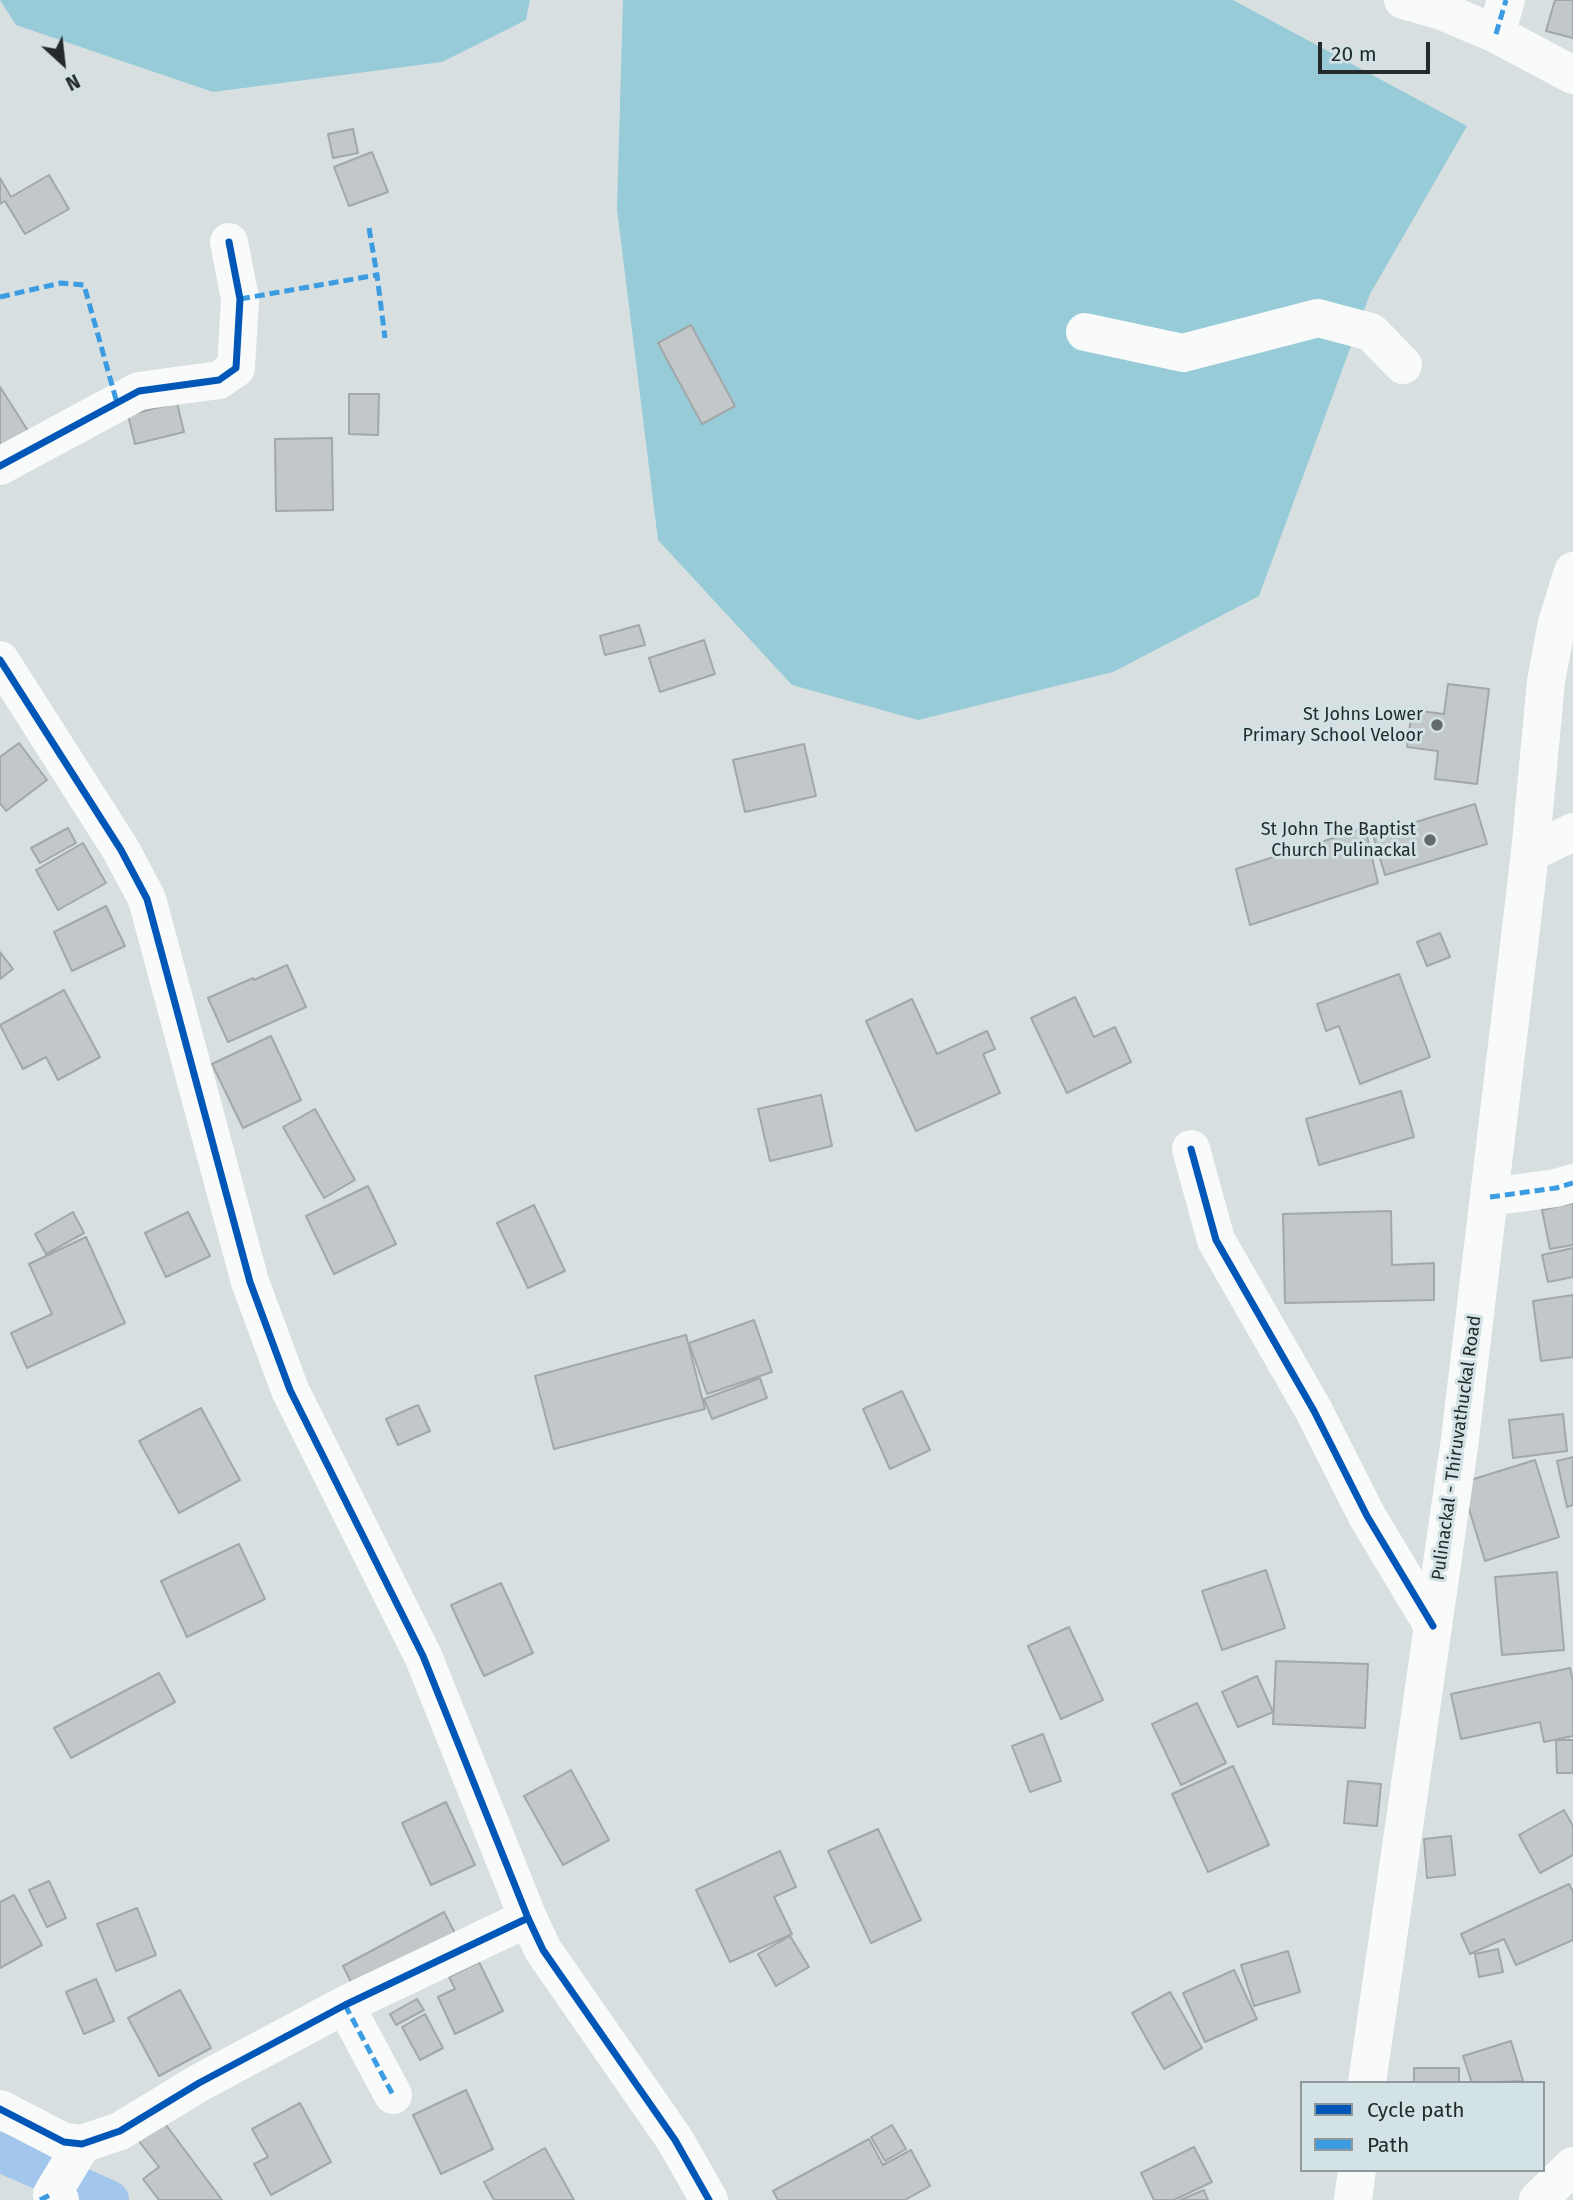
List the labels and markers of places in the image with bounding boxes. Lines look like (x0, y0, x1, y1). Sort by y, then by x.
place label: St Johns Lower Primary School Veloor (1243, 704, 1423, 746)
marker: St Johns Lower Primary School Veloor (1429, 717, 1445, 733)
place label: St John The Baptist Church Pulinackal (1261, 819, 1416, 862)
marker: St John The Baptist Church Pulinackal (1422, 832, 1438, 848)

